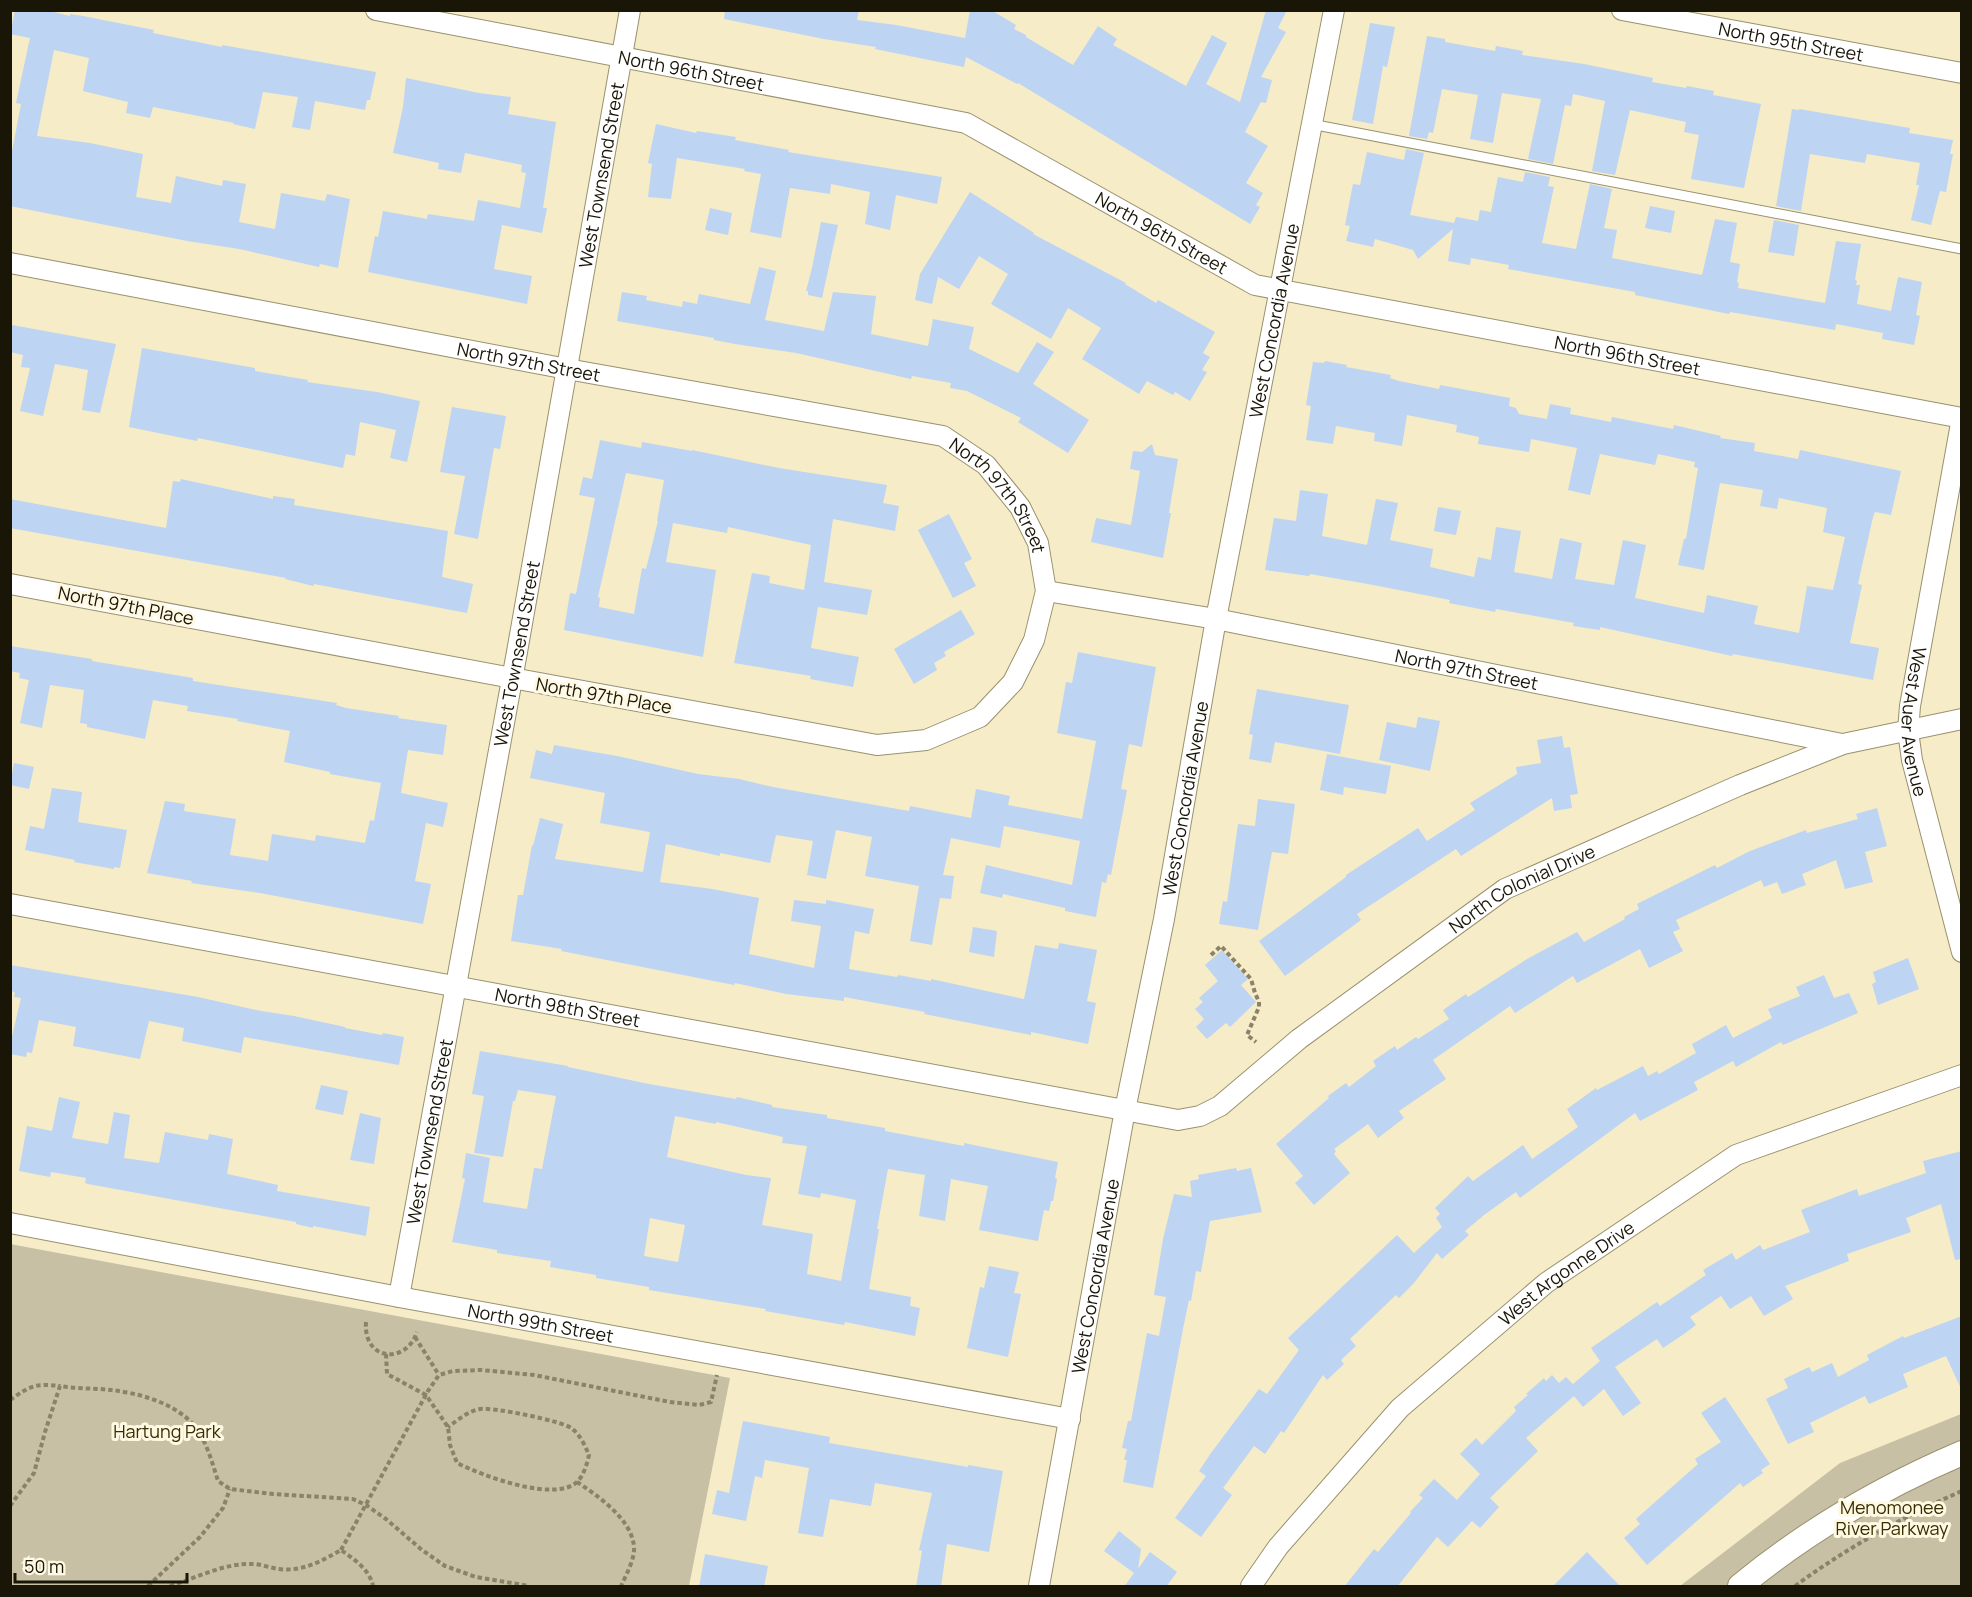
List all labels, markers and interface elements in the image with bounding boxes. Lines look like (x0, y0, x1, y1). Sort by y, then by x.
street label: North 95th Street (1717, 16, 1866, 67)
street label: North 96th Street (616, 45, 766, 96)
street label: West Townsend Street (573, 80, 629, 270)
street label: North 96th Street (1091, 186, 1232, 279)
street label: West Concordia Avenue (1243, 221, 1304, 420)
street label: North 96th Street (1553, 330, 1702, 381)
street label: North 97th Street (455, 336, 602, 387)
street label: North 97th Street (945, 432, 1051, 554)
street label: West Townsend Street (488, 559, 545, 748)
street label: North 97th Place (56, 580, 196, 630)
street label: North 97th Street (1393, 643, 1540, 695)
street label: West Auer Avenue (1896, 645, 1933, 799)
street label: North 97th Place (534, 671, 674, 719)
street label: West Concordia Avenue (1156, 699, 1214, 898)
street label: North Colonial Drive (1444, 839, 1599, 938)
street label: North 98th Street (493, 982, 642, 1032)
street label: West Townsend Street (400, 1037, 458, 1227)
street label: West Concordia Avenue (1066, 1177, 1124, 1375)
street label: West Argonne Drive (1493, 1215, 1639, 1331)
street label: North 99th Street (466, 1298, 616, 1348)
park label: Hartung Park (113, 1419, 222, 1443)
park label: Menomonee River Parkway (1835, 1495, 1949, 1540)
scale bar (15, 1546, 188, 1584)
text: 50 m (24, 1554, 64, 1578)

